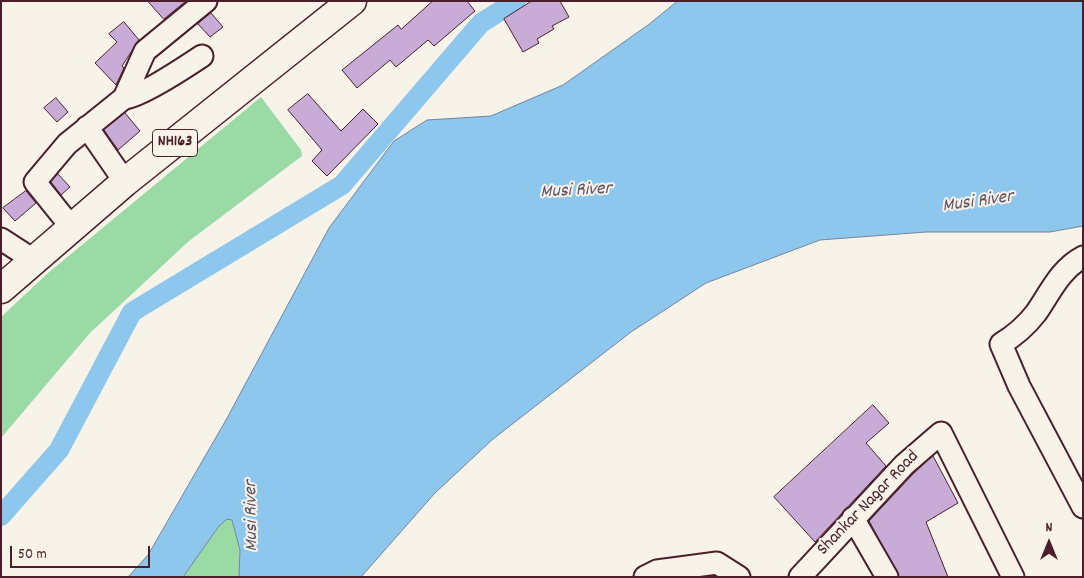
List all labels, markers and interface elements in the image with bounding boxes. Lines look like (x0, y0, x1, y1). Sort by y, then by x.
road number: NH163 (152, 130, 198, 156)
water label: Musi River (540, 179, 612, 205)
water label: Musi River (941, 187, 1015, 219)
street label: Shankar Nagar Road (813, 447, 925, 561)
water label: Musi River (241, 480, 265, 552)
north arrow (1024, 518, 1074, 568)
text: N (1046, 518, 1052, 538)
scale bar (12, 536, 152, 568)
text: 50 m (18, 544, 47, 566)

